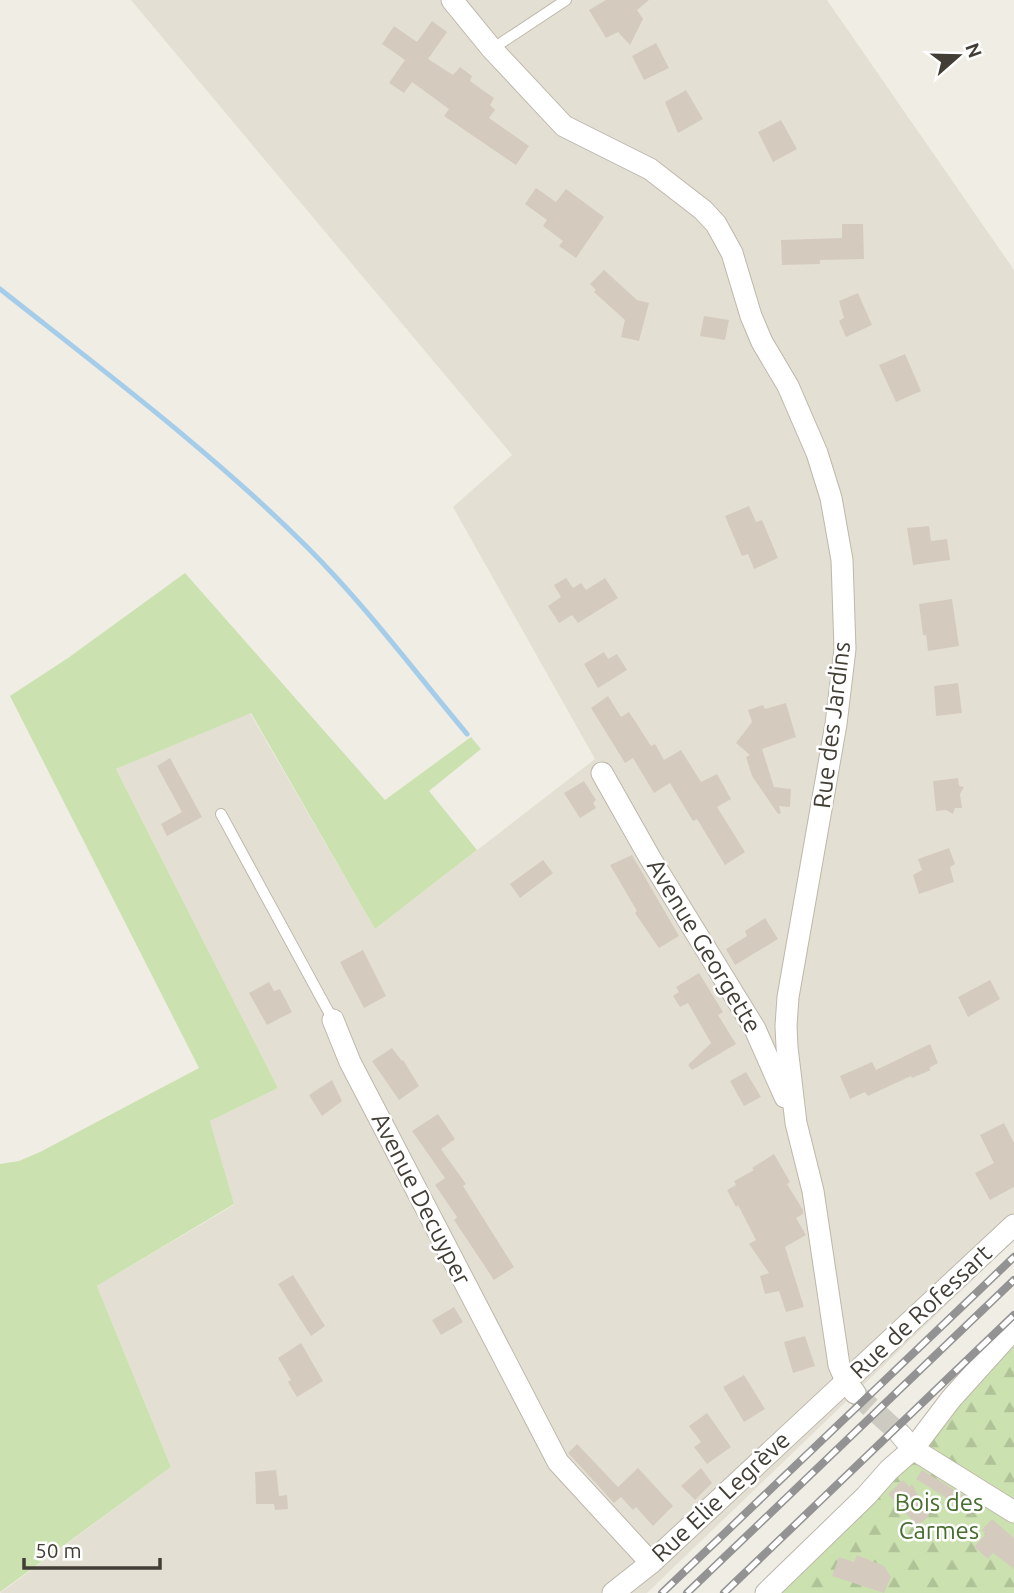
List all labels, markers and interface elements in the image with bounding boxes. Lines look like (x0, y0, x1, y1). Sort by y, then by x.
north arrow (923, 21, 993, 91)
text: N (961, 40, 987, 61)
street label: Rue des Jardins (808, 640, 855, 810)
street label: Avenue Georgette (642, 854, 767, 1037)
street label: Avenue Decuyper (366, 1108, 476, 1289)
street label: Rue de Rofessart (844, 1239, 997, 1384)
street label: Rue Elie Legrève (646, 1426, 795, 1567)
park label: Bois des Carmes (895, 1489, 983, 1544)
scale bar (24, 1526, 161, 1570)
text: 50 m (35, 1538, 82, 1562)

